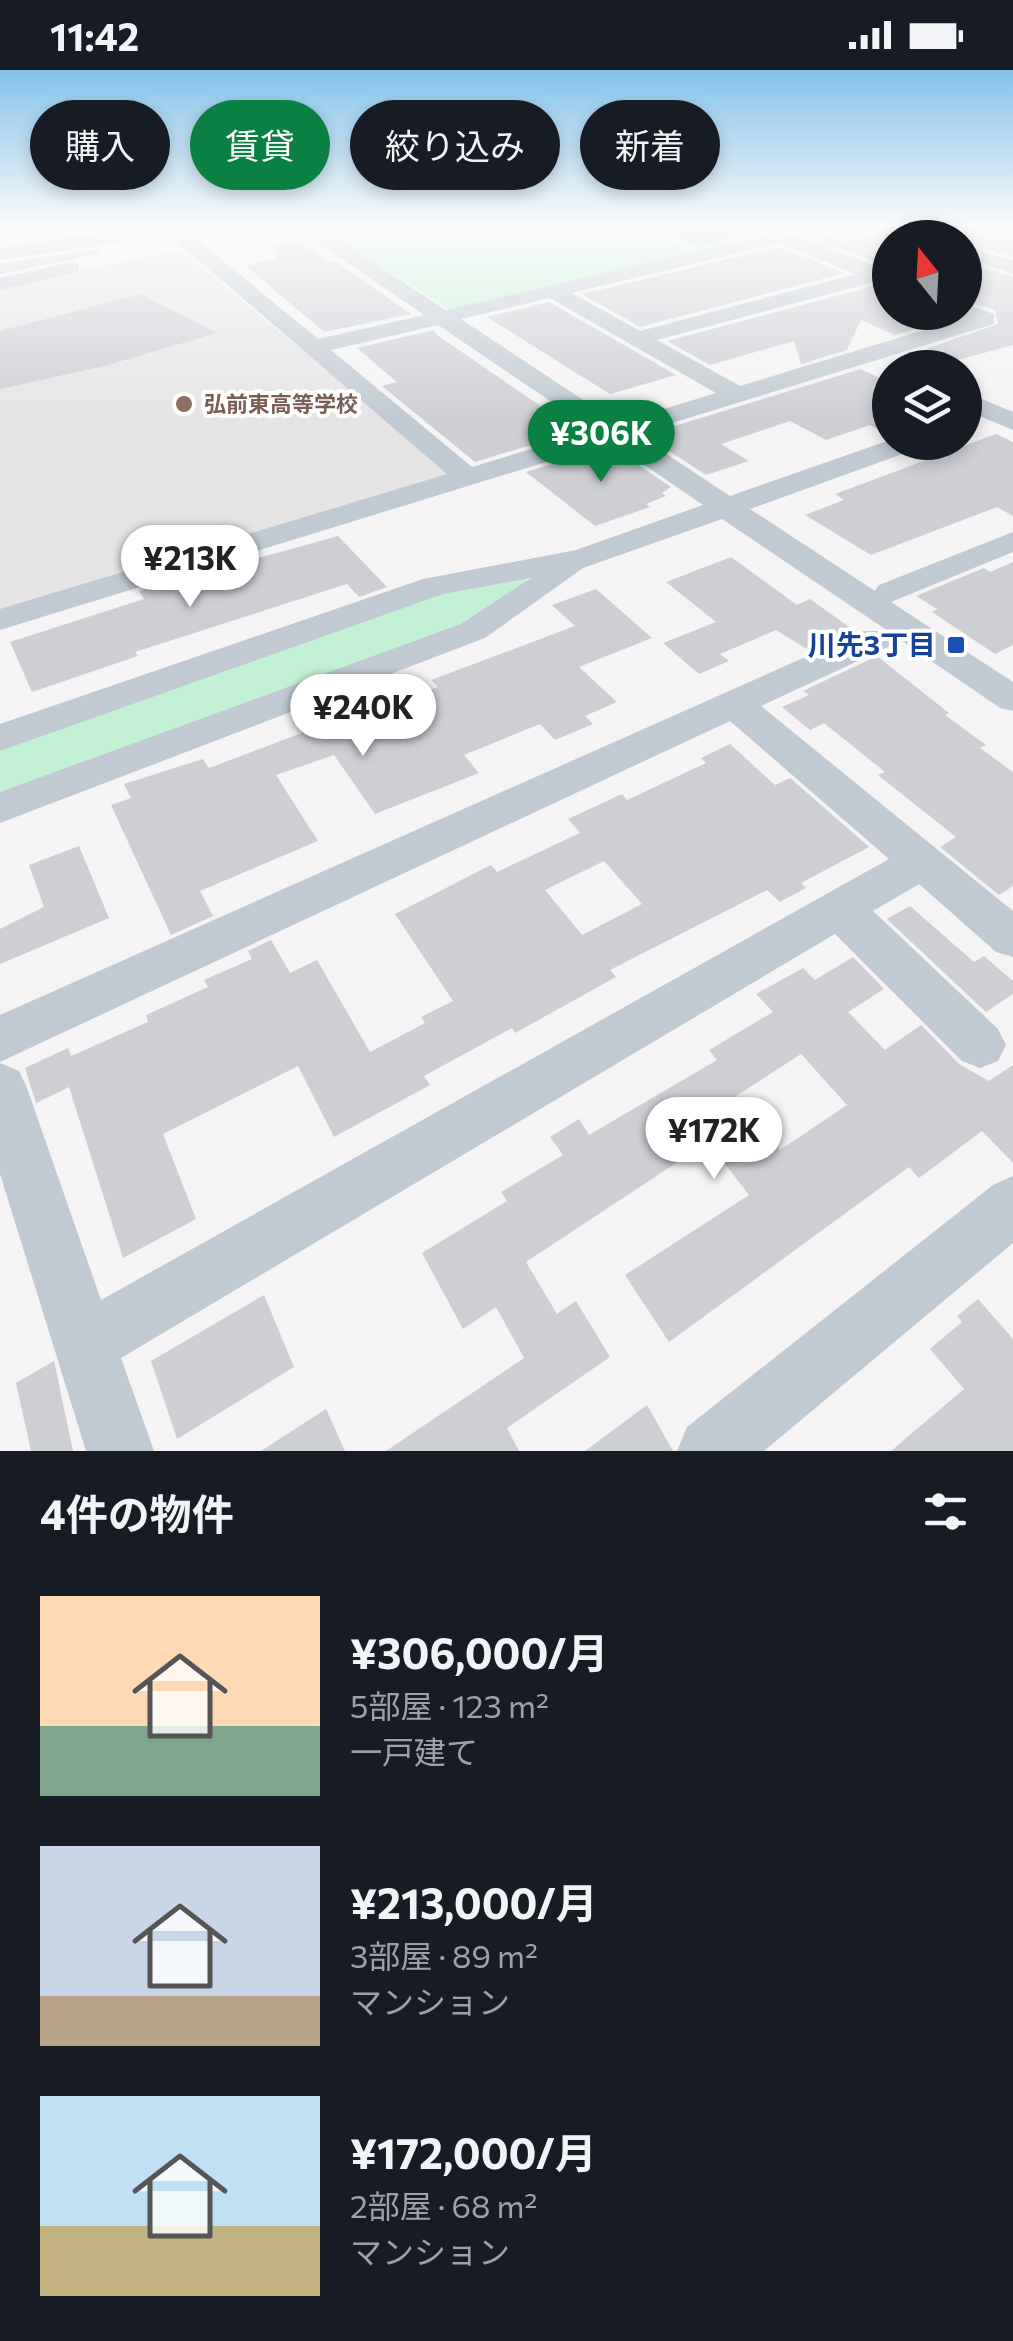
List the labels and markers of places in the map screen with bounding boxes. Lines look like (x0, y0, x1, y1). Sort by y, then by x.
place label: 弘前東高等学校 (204, 390, 358, 417)
marker: 弘前東高等学校 (173, 393, 195, 415)
pin: ¥306K (531, 400, 671, 485)
pin: ¥213K (120, 525, 260, 610)
place label: 川先3丁目 (808, 627, 936, 661)
marker: 川先3丁目 (945, 634, 967, 656)
pin: ¥240K (293, 674, 433, 759)
pin: ¥172K (644, 1097, 784, 1182)

